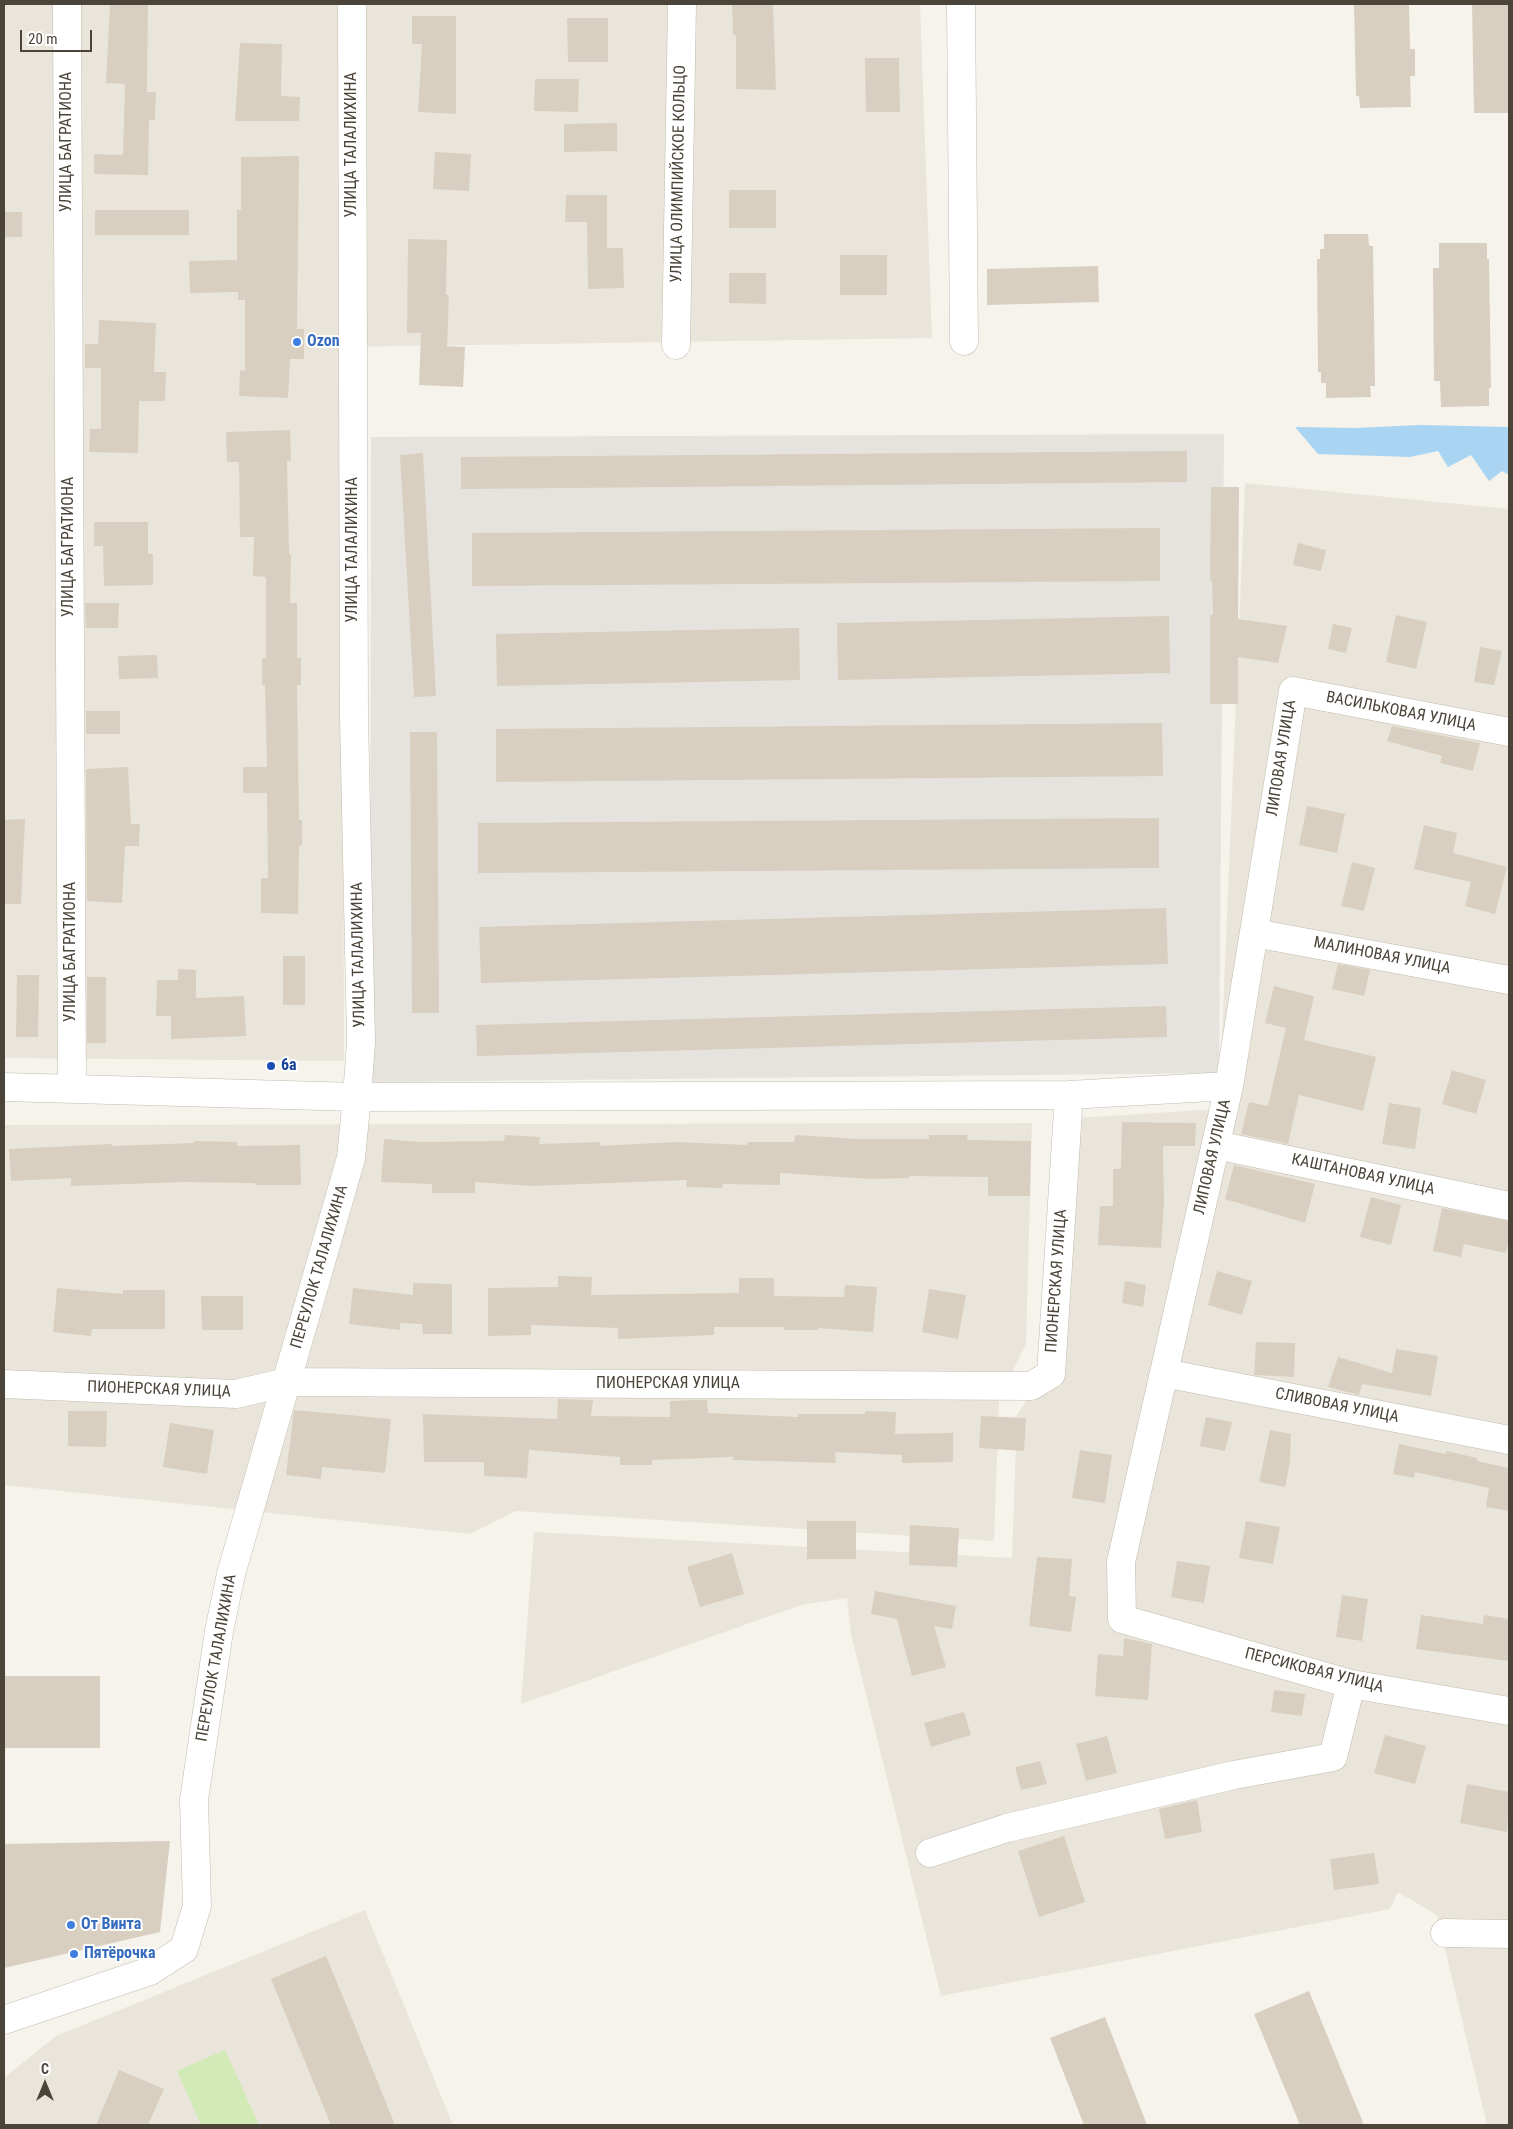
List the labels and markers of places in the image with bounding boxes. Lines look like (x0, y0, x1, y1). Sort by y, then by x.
place label: Ozon (307, 332, 340, 352)
marker: Ozon (291, 336, 303, 348)
place label: 6а (281, 1056, 297, 1076)
marker: 6а (265, 1060, 277, 1072)
place label: От Винта (81, 1915, 141, 1935)
marker: От Винта (65, 1919, 77, 1931)
place label: Пятёрочка (84, 1944, 155, 1964)
marker: Пятёрочка (68, 1948, 80, 1960)

